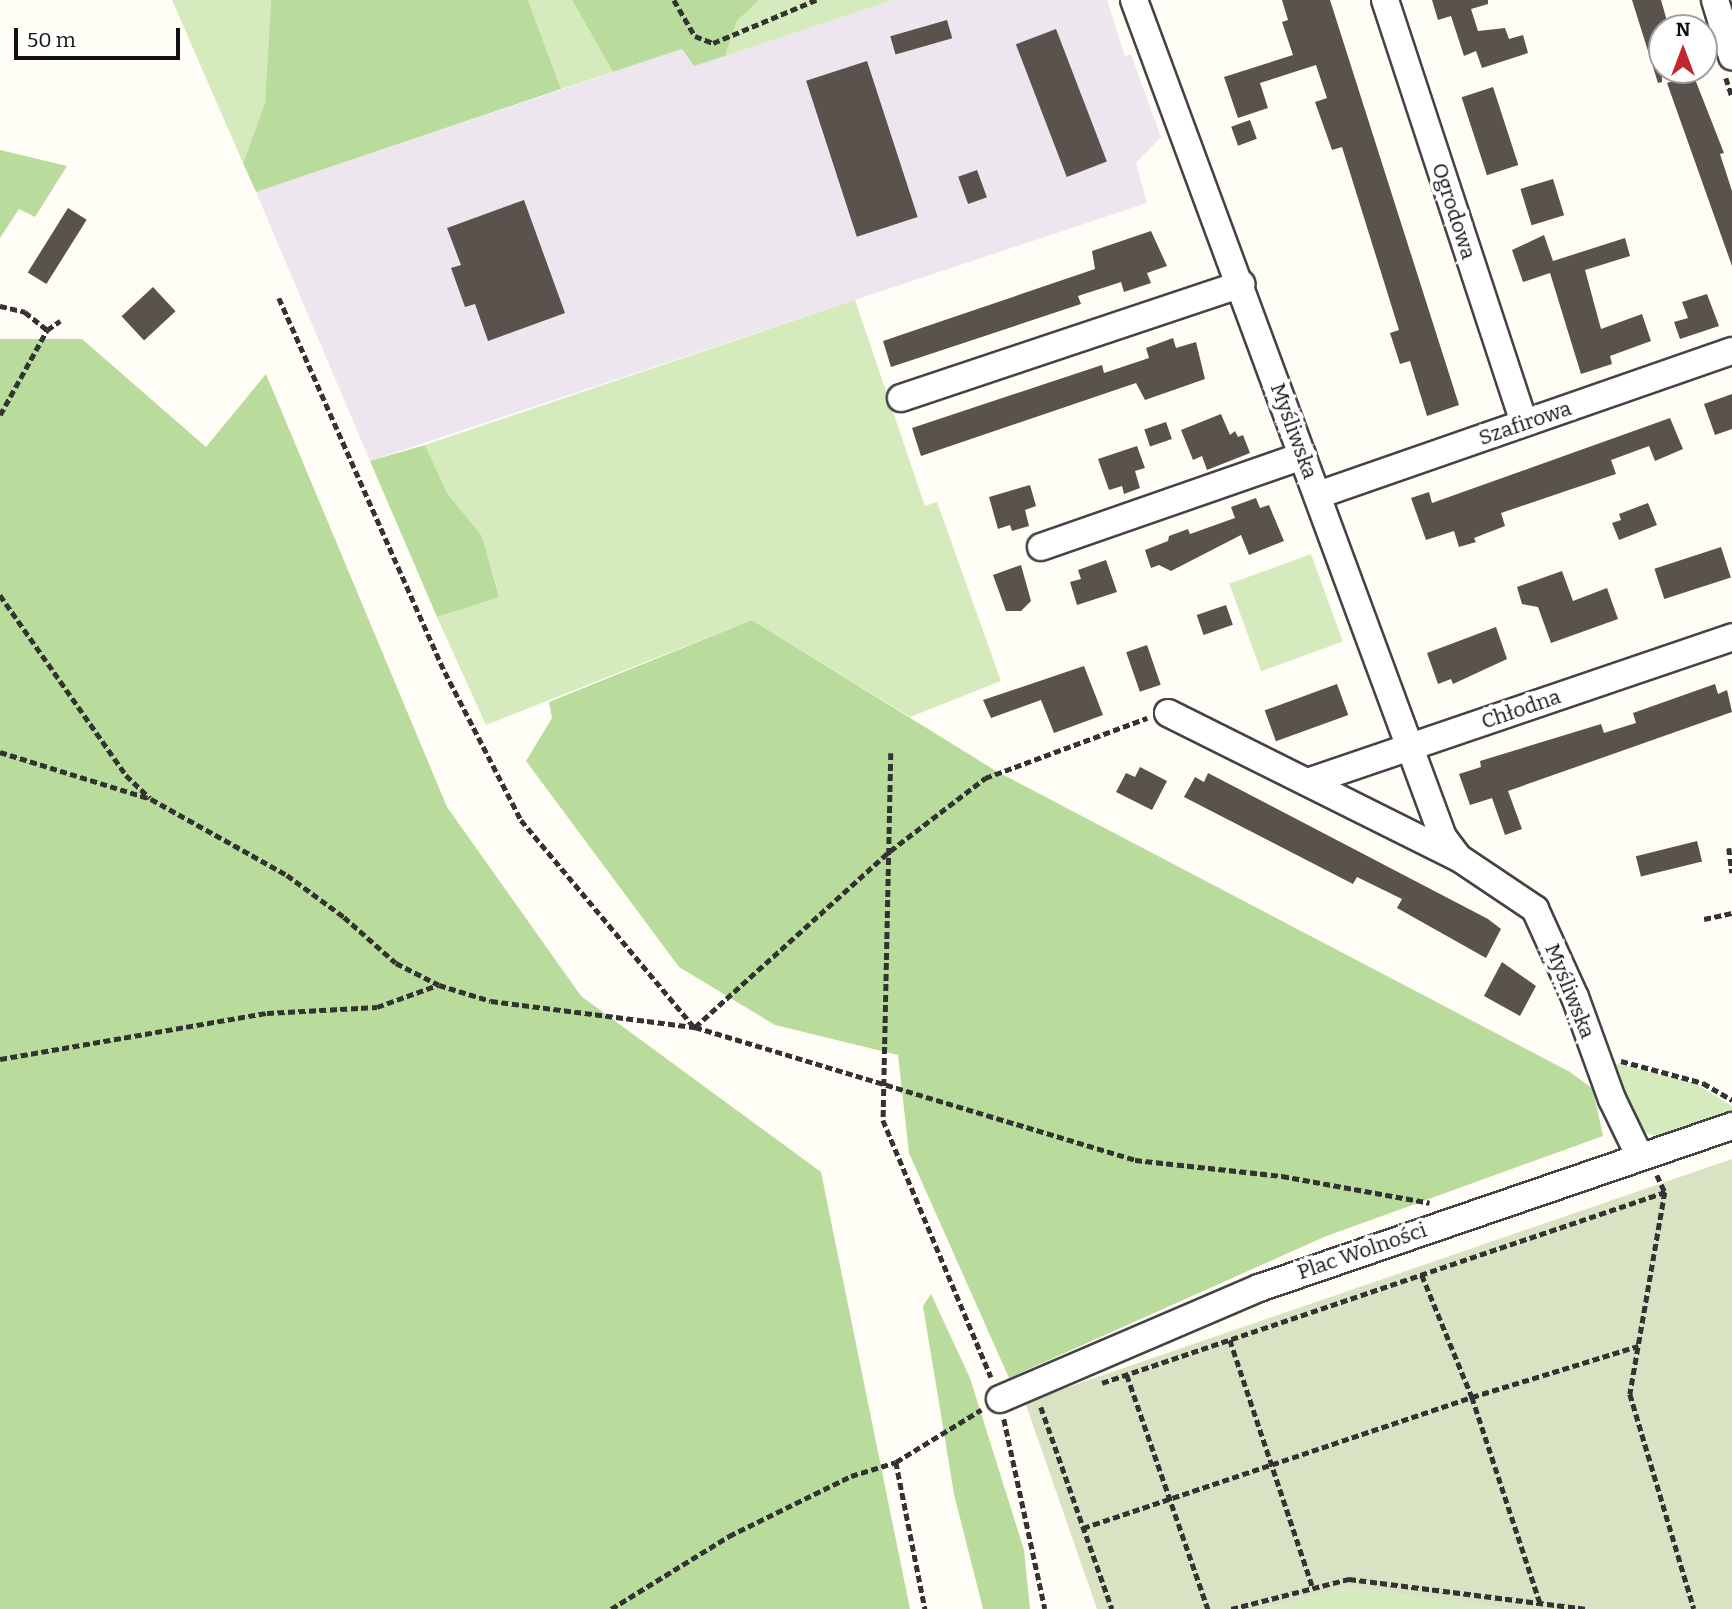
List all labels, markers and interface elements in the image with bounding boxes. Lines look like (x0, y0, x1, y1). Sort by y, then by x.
scale bar (18, 14, 184, 58)
north arrow (1648, 14, 1718, 84)
text: N (1676, 18, 1690, 41)
text: 50 m (27, 27, 76, 53)
street label: Ogrodowa (1427, 160, 1481, 262)
street label: Myśliwska (1265, 380, 1323, 482)
street label: Szafirowa (1475, 395, 1575, 451)
street label: Chłodna (1478, 684, 1564, 734)
street label: Myśliwska (1540, 940, 1600, 1042)
street label: Plac Wolności (1294, 1217, 1430, 1285)

